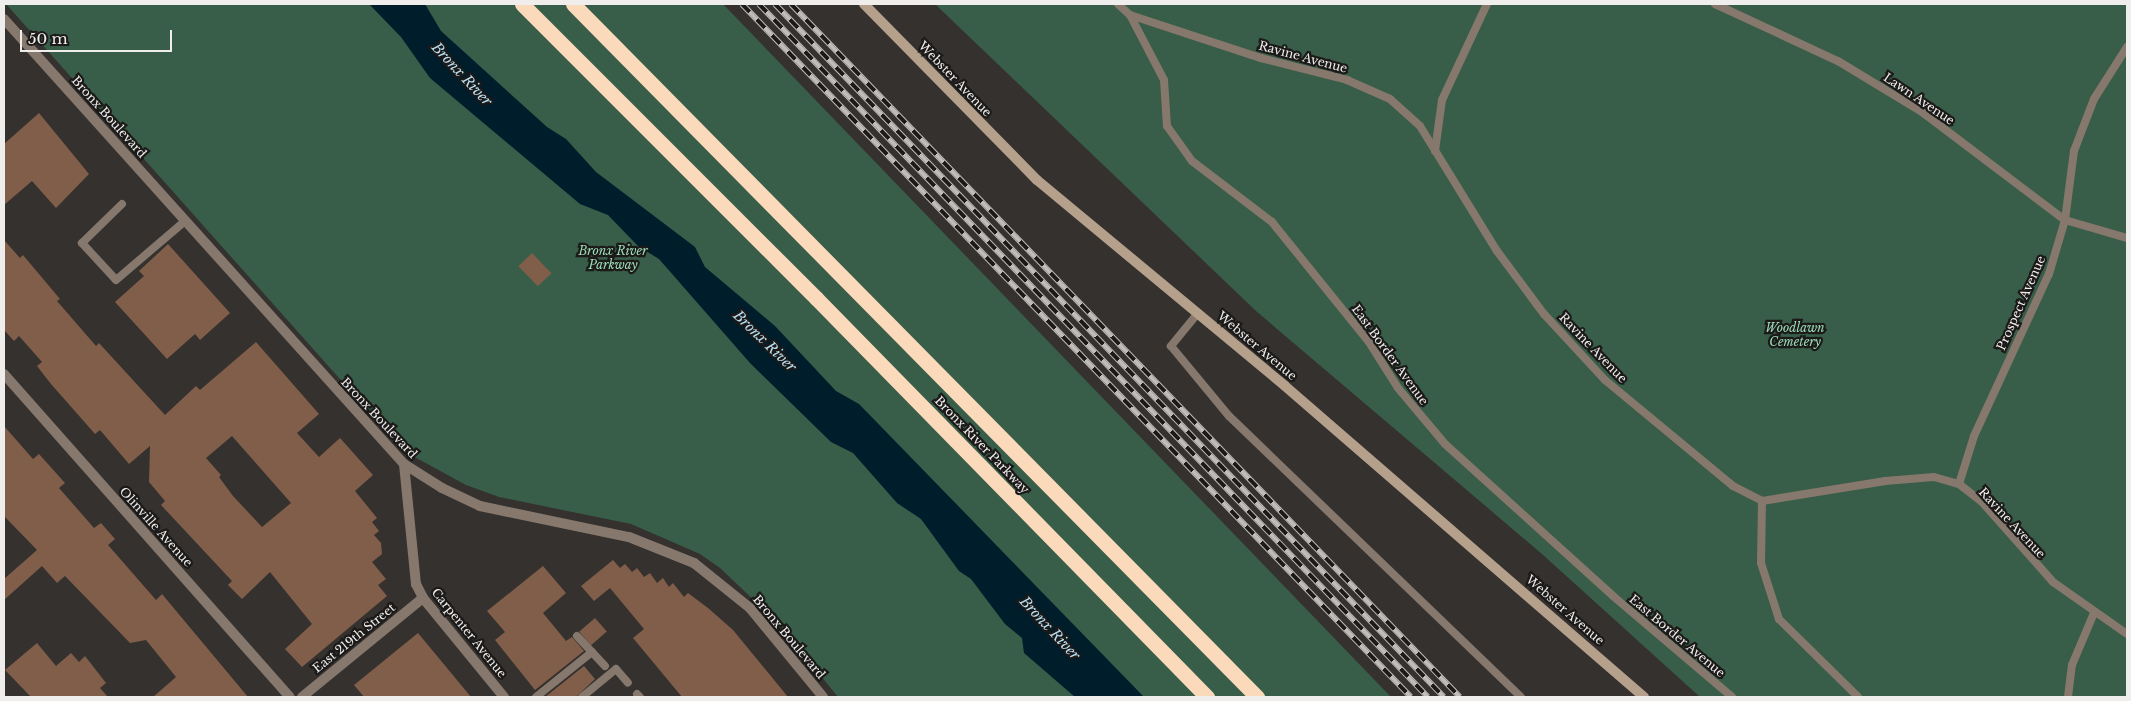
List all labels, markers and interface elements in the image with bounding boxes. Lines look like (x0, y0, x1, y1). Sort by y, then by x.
scale bar (22, 20, 175, 52)
text: 50 m (28, 29, 68, 48)
street label: Webster Avenue (915, 38, 995, 120)
street label: Ravine Avenue (1257, 38, 1349, 76)
water label: Bronx River (428, 39, 496, 109)
street label: Lawn Avenue (1881, 70, 1957, 128)
street label: Bronx Boulevard (69, 73, 149, 161)
park label: Bronx River Parkway (578, 244, 648, 272)
street label: Prospect Avenue (1994, 253, 2048, 353)
street label: East Border Avenue (1349, 302, 1431, 408)
water label: Bronx River (730, 307, 800, 375)
street label: Webster Avenue (1214, 308, 1300, 384)
street label: Ravine Avenue (1556, 310, 1630, 386)
park label: Woodlawn Cemetery (1765, 321, 1825, 349)
street label: Bronx Boulevard (338, 375, 420, 461)
street label: Bronx River Parkway (932, 393, 1032, 497)
street label: Olinville Avenue (116, 484, 196, 570)
street label: Ravine Avenue (1976, 485, 2048, 561)
street label: Webster Avenue (1523, 572, 1607, 648)
street label: Carpenter Avenue (428, 585, 510, 681)
street label: Bronx Boulevard (750, 592, 828, 682)
street label: East Border Avenue (1626, 592, 1728, 680)
water label: Bronx River (1016, 593, 1084, 663)
street label: East 219th Street (310, 600, 398, 676)

